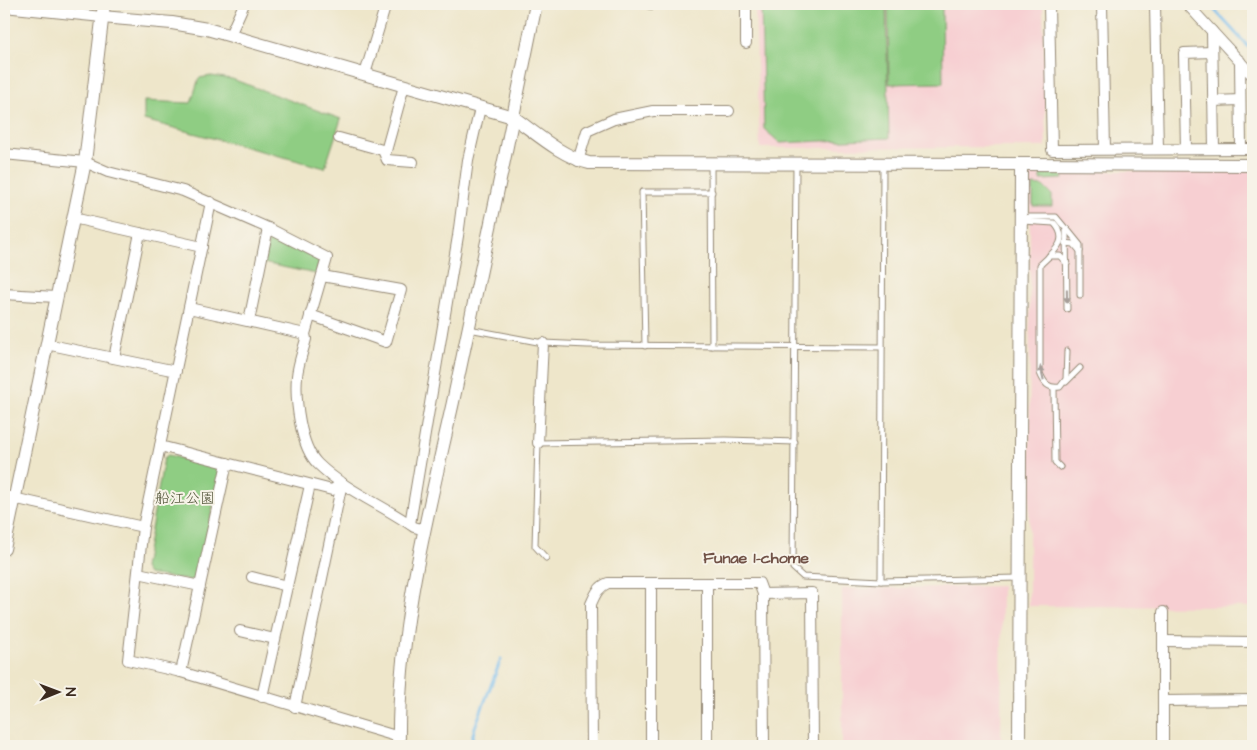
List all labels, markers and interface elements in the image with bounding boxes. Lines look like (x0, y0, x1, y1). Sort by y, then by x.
one-way arrow (1063, 288, 1071, 304)
one-way arrow (1038, 365, 1046, 380)
park label: 船江公園 (155, 488, 215, 509)
district label: Funae 1-chome (703, 547, 809, 569)
north arrow (32, 668, 82, 718)
text: N (60, 687, 80, 697)

